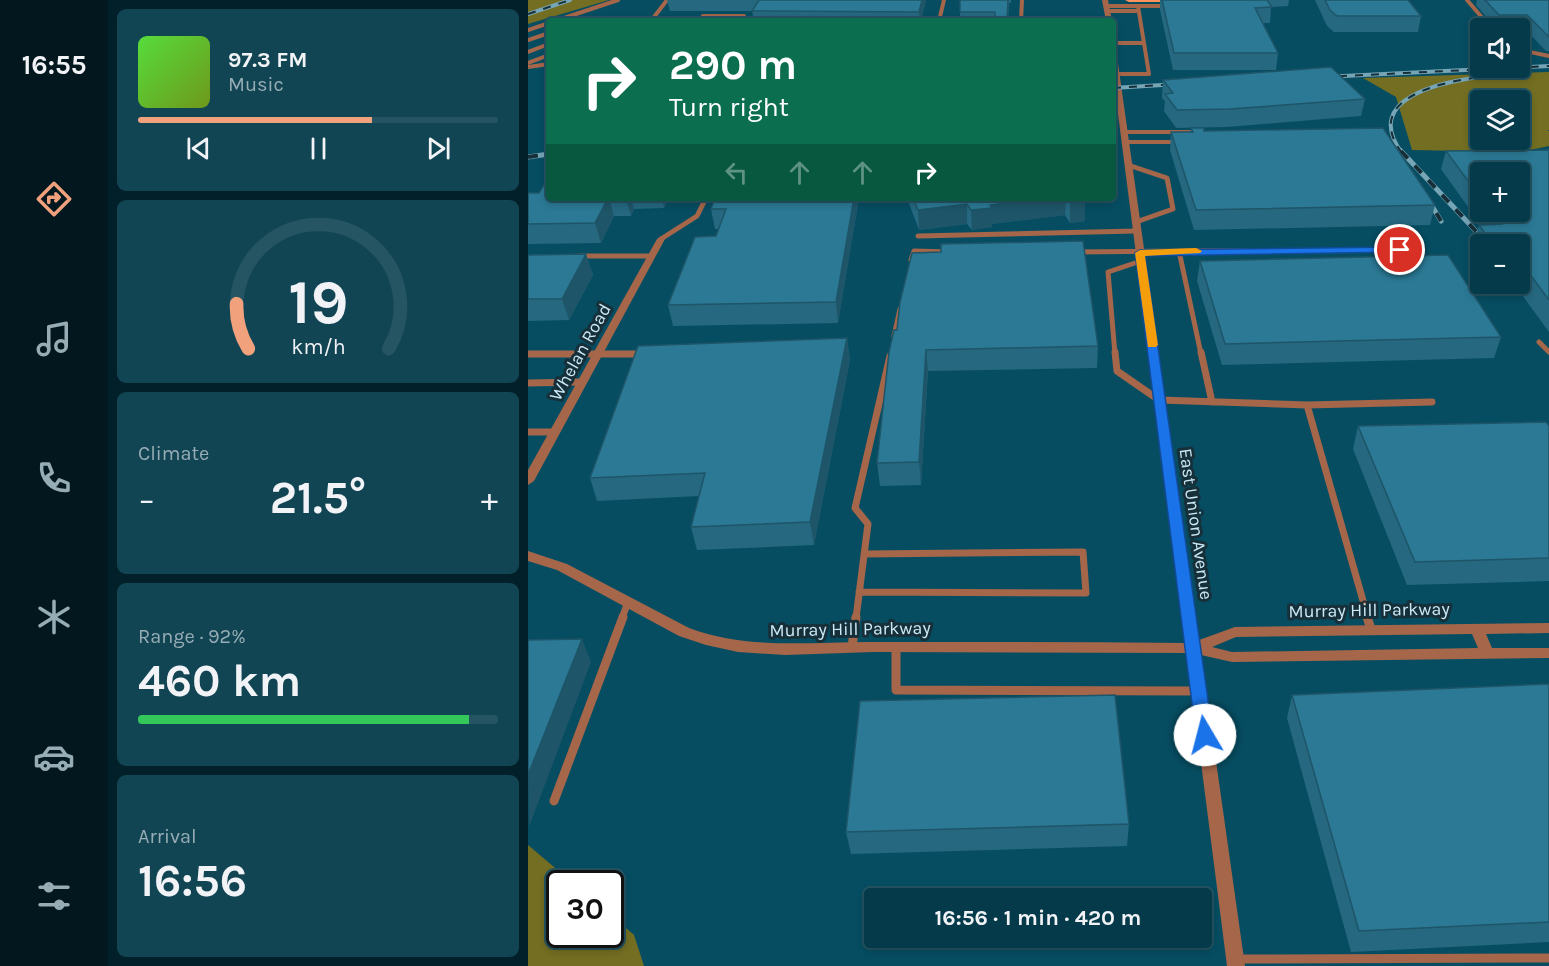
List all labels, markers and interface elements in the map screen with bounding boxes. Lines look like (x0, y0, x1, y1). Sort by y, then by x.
map controls (1470, 18, 1530, 294)
button: sound (1470, 18, 1530, 78)
text: 290 m (669, 40, 797, 90)
icon: right (570, 42, 648, 120)
text: 97.3 FM (228, 47, 308, 73)
text: 16:55 (22, 49, 86, 81)
text: Music (228, 73, 284, 96)
button: layers (1470, 90, 1530, 150)
text: Turn right (669, 91, 789, 123)
icon: previous (182, 132, 215, 165)
icon: pause (302, 132, 335, 165)
icon: next (422, 132, 455, 165)
icon: left (720, 156, 753, 189)
icon: ahead (783, 156, 816, 189)
icon: ahead (846, 156, 879, 189)
icon: right (909, 156, 942, 189)
button: + (1470, 162, 1530, 222)
icon: directions (33, 178, 75, 220)
pin (1374, 224, 1425, 275)
icon: arrive (1383, 233, 1416, 266)
button: − (1470, 234, 1530, 294)
text: 19 (288, 266, 348, 339)
street label: Whelan Road (544, 300, 616, 404)
icon: music (33, 318, 75, 360)
text: km/h (291, 334, 345, 359)
text: Climate (138, 442, 209, 465)
street label: East Union Avenue (1174, 447, 1218, 601)
icon: phone (33, 457, 75, 499)
text: 21.5° (270, 472, 366, 524)
text: − (138, 480, 155, 518)
text: + (481, 480, 498, 518)
icon: climate (33, 596, 75, 638)
street label: Murray Hill Parkway (1288, 598, 1450, 622)
street label: Murray Hill Parkway (769, 617, 931, 641)
text: Range · 92% (138, 625, 246, 648)
text: 460 km (138, 655, 301, 707)
position arrow (1173, 703, 1237, 767)
icon: car (33, 736, 75, 778)
text: Arrival (138, 825, 197, 848)
text: 16:56 (138, 855, 247, 907)
speed limit sign: 30 (546, 870, 624, 948)
icon: filters (33, 875, 75, 917)
text: 16:56 · 1 min · 420 m (935, 905, 1141, 931)

